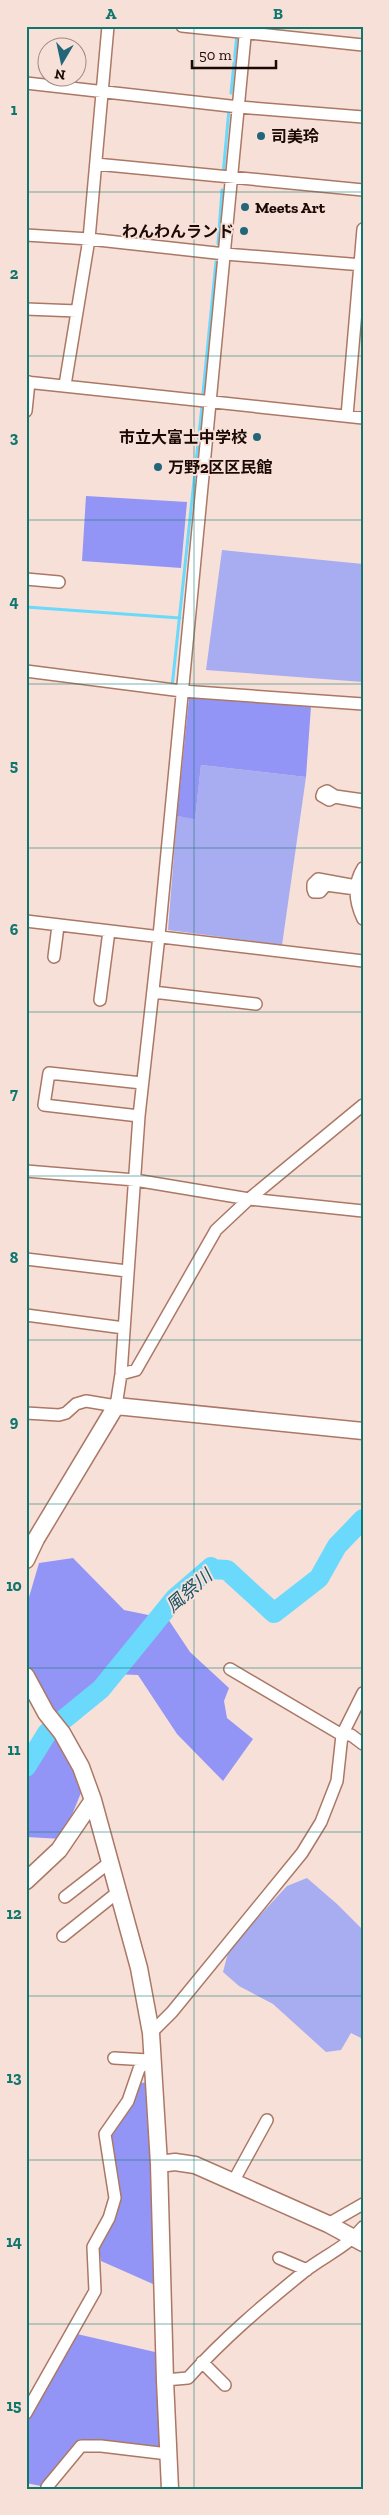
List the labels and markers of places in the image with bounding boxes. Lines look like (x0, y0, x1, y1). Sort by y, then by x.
place label: 司美玲 (271, 127, 319, 146)
marker: 司美玲 (255, 130, 267, 142)
place label: Meets Art (255, 198, 326, 217)
marker: Meets Art (239, 201, 251, 213)
place label: わんわんランド (122, 222, 234, 241)
marker: わんわんランド (238, 225, 250, 237)
place label: 市立大富士中学校 (119, 428, 247, 447)
marker: 市立大富士中学校 (251, 431, 263, 443)
place label: 万野2区区民館 (168, 458, 273, 477)
marker: 万野2区区民館 (152, 461, 164, 473)

